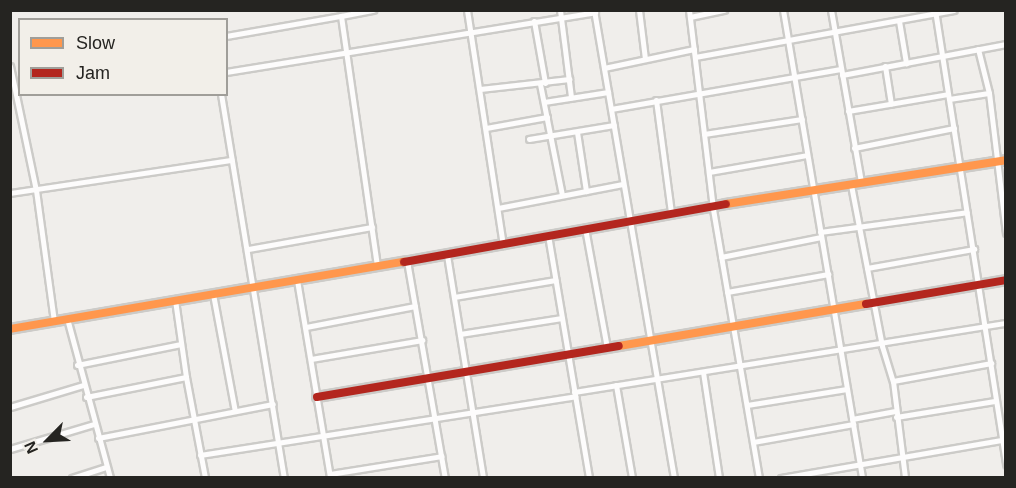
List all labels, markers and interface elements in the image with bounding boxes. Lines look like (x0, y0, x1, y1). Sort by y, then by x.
legend (18, 18, 228, 96)
text: Slow (76, 33, 115, 53)
text: Jam (76, 63, 110, 83)
north arrow (18, 410, 78, 470)
text: N (21, 439, 41, 456)

